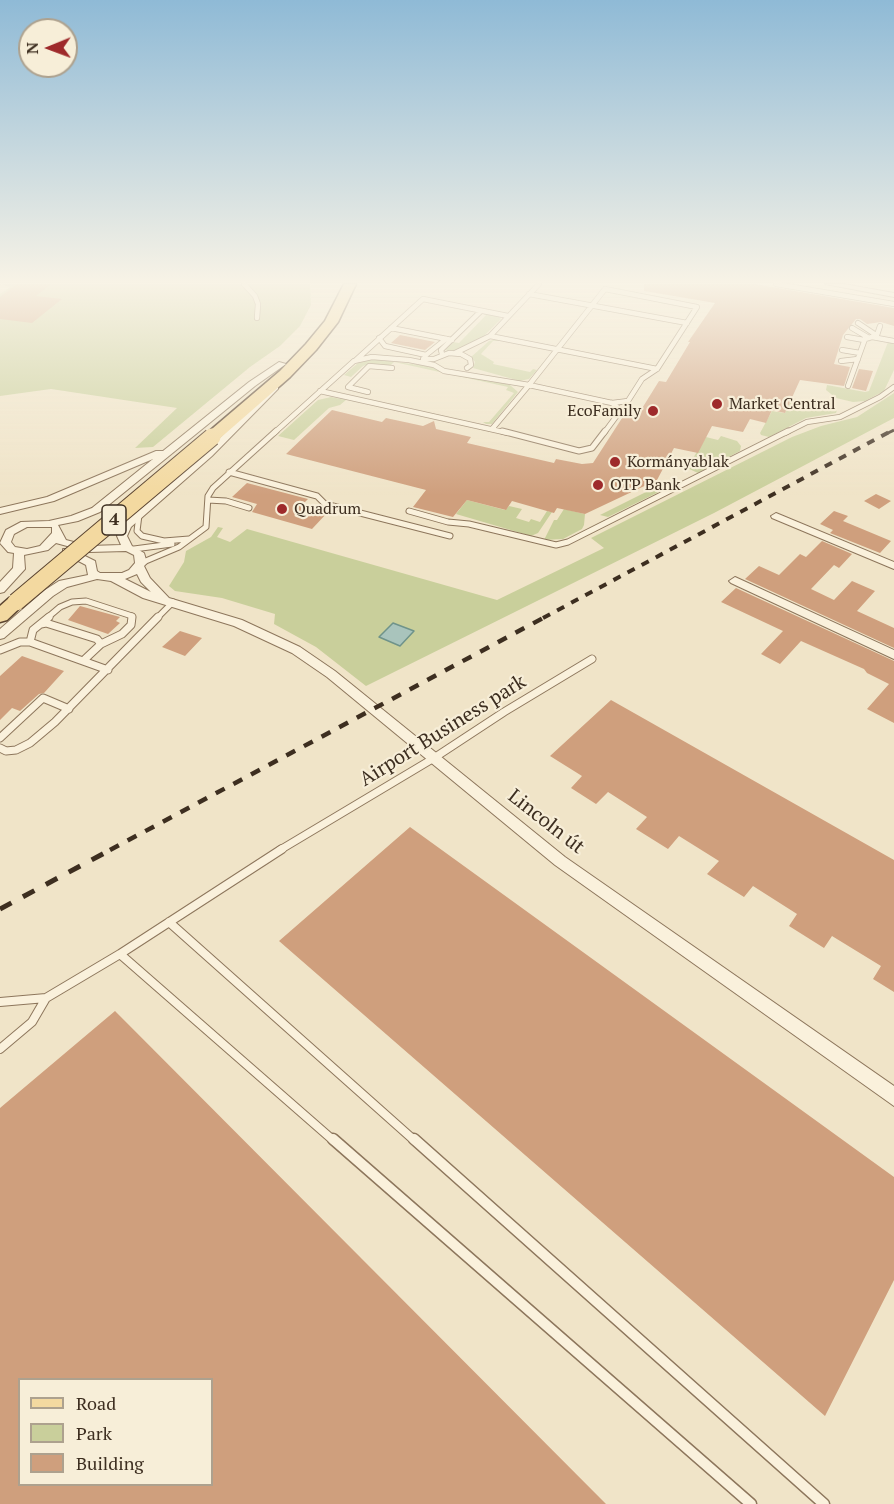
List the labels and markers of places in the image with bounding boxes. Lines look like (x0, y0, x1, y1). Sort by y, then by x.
place label: Market Central (729, 394, 835, 414)
marker: Market Central (710, 397, 724, 411)
place label: EcoFamily (567, 401, 641, 421)
marker: EcoFamily (646, 404, 660, 418)
place label: Kormányablak (627, 452, 729, 472)
marker: Kormányablak (608, 455, 622, 469)
place label: OTP Bank (610, 475, 680, 495)
marker: OTP Bank (591, 478, 605, 492)
place label: Quadrum (294, 499, 361, 519)
marker: Quadrum (275, 502, 289, 516)

